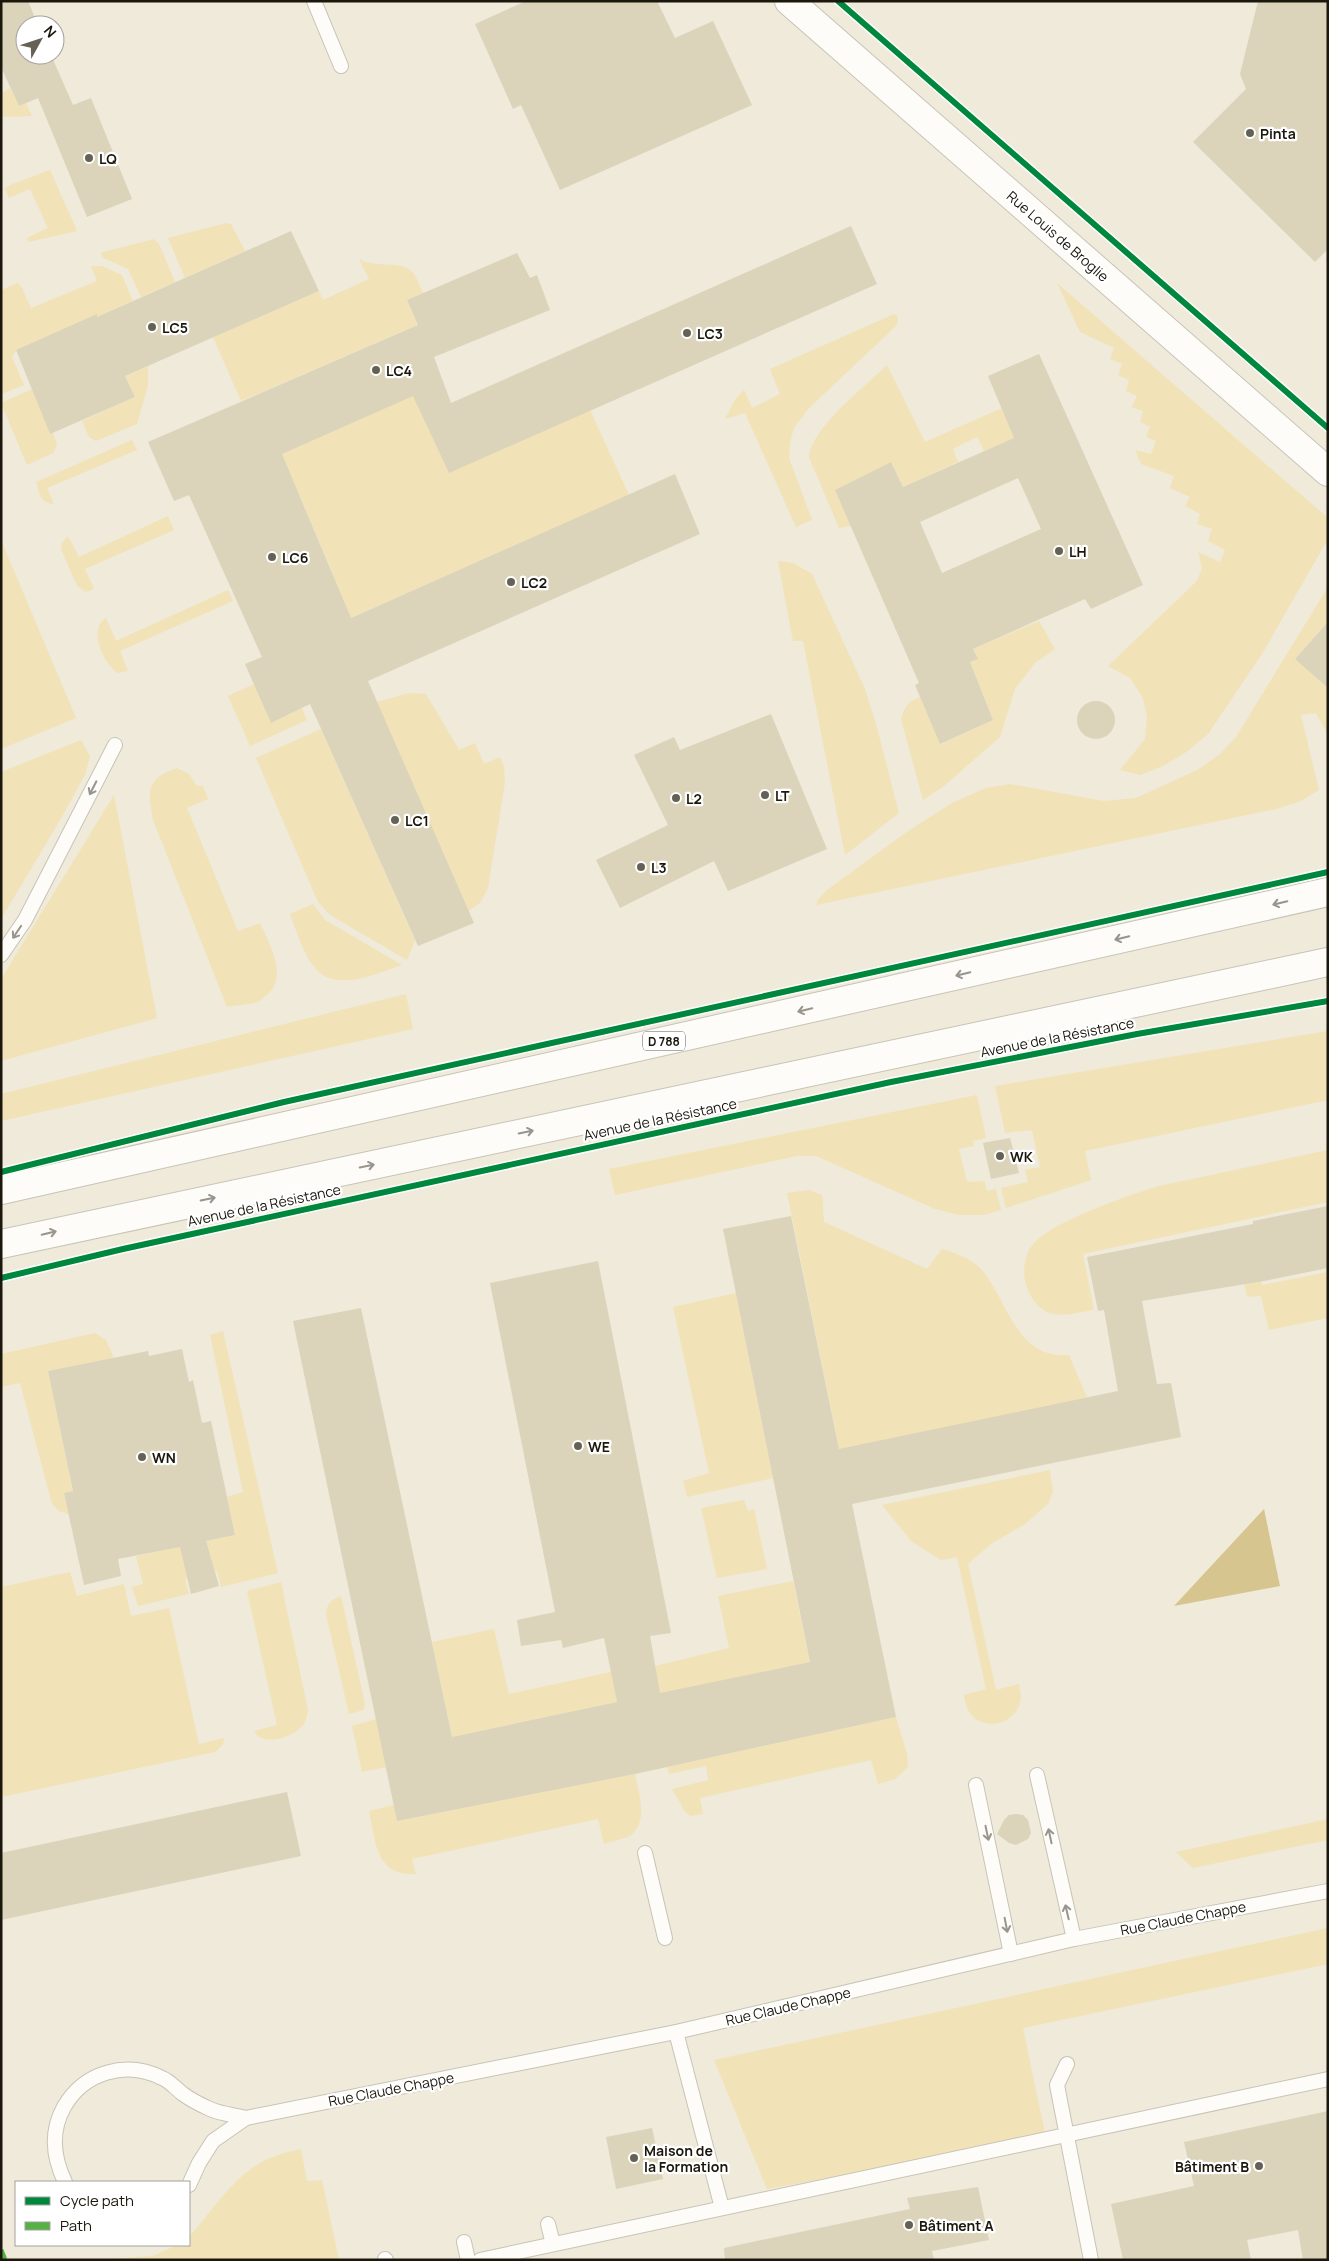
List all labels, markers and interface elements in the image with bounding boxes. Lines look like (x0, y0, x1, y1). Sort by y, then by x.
north arrow (15, 15, 65, 65)
text: N (40, 21, 61, 41)
place label: Pinta (1260, 124, 1296, 143)
marker: Pinta (1244, 127, 1256, 139)
place label: LQ (99, 149, 117, 168)
marker: LQ (83, 152, 95, 164)
street label: Rue Louis de Broglie (1003, 186, 1113, 286)
place label: LC5 (162, 318, 188, 337)
marker: LC5 (146, 321, 158, 333)
place label: LC3 (697, 324, 723, 343)
marker: LC3 (681, 327, 693, 339)
place label: LC4 (386, 361, 412, 380)
marker: LC4 (370, 364, 382, 376)
place label: LH (1069, 542, 1087, 561)
marker: LH (1053, 545, 1065, 557)
place label: LC6 (282, 548, 309, 567)
marker: LC6 (266, 551, 278, 563)
place label: LC2 (521, 573, 547, 592)
marker: LC2 (505, 576, 517, 588)
one-way arrow (88, 780, 97, 795)
place label: LT (775, 786, 790, 805)
place label: L2 (686, 789, 702, 808)
marker: LT (759, 789, 771, 801)
marker: L2 (670, 792, 682, 804)
place label: LC1 (405, 811, 429, 830)
marker: LC1 (389, 814, 401, 826)
place label: L3 (651, 858, 667, 877)
marker: L3 (635, 861, 647, 873)
one-way arrow (1273, 899, 1289, 908)
one-way arrow (12, 924, 22, 938)
one-way arrow (1114, 934, 1130, 943)
one-way arrow (956, 970, 972, 979)
one-way arrow (797, 1006, 813, 1015)
street label: Avenue de la Résistance (979, 1013, 1135, 1061)
road number: D 788 (643, 1032, 685, 1050)
street label: Avenue de la Résistance (582, 1093, 738, 1145)
one-way arrow (517, 1127, 533, 1136)
place label: WK (1010, 1147, 1034, 1166)
marker: WK (994, 1150, 1006, 1162)
one-way arrow (358, 1160, 374, 1170)
street label: Avenue de la Résistance (186, 1179, 342, 1231)
one-way arrow (199, 1194, 215, 1203)
one-way arrow (40, 1228, 56, 1237)
place label: WE (588, 1437, 610, 1456)
marker: WE (572, 1440, 584, 1452)
place label: WN (152, 1448, 176, 1467)
marker: WN (136, 1451, 148, 1463)
one-way arrow (982, 1824, 992, 1840)
one-way arrow (1045, 1828, 1054, 1844)
street label: Rue Claude Chappe (1119, 1896, 1247, 1940)
one-way arrow (1062, 1904, 1071, 1920)
one-way arrow (1002, 1916, 1011, 1932)
street label: Rue Claude Chappe (724, 1982, 852, 2030)
street label: Rue Claude Chappe (327, 2067, 455, 2111)
place label: Maison de la Formation (644, 2141, 728, 2176)
marker: Maison de la Formation (628, 2152, 640, 2164)
place label: Bâtiment B (1175, 2157, 1249, 2176)
marker: Bâtiment B (1253, 2160, 1265, 2172)
legend (15, 2181, 190, 2246)
text: Cycle path (60, 2190, 134, 2211)
text: Path (60, 2215, 92, 2236)
place label: Bâtiment A (919, 2216, 994, 2235)
marker: Bâtiment A (903, 2219, 915, 2231)

